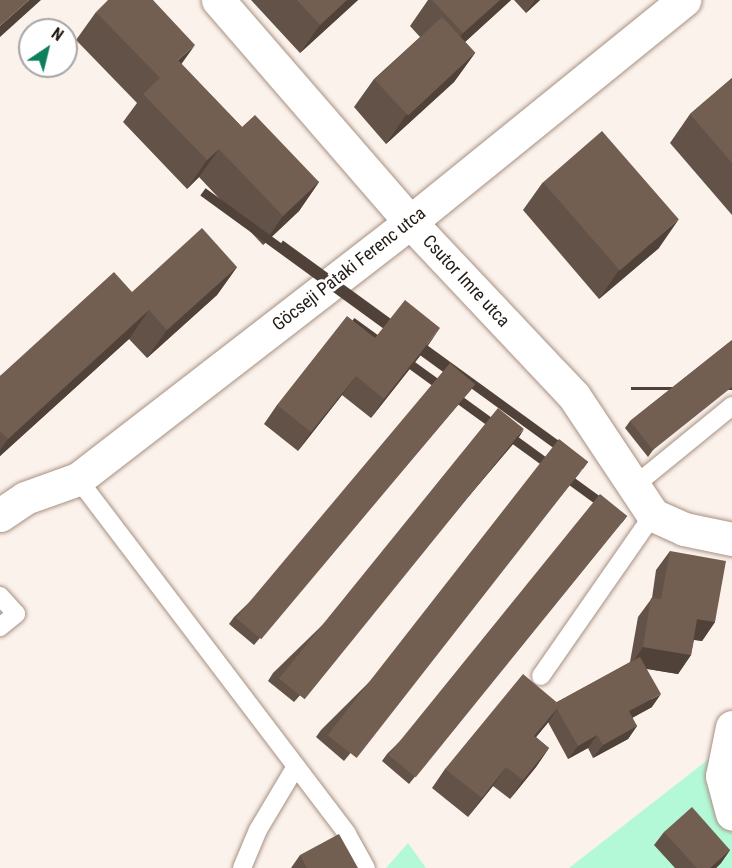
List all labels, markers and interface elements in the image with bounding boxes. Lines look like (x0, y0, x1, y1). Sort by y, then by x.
north arrow (18, 18, 78, 78)
text: N (48, 24, 67, 45)
street label: Göcseji Pataki Ferenc utca (268, 202, 430, 336)
street label: Csutor Imre utca (418, 231, 514, 331)

